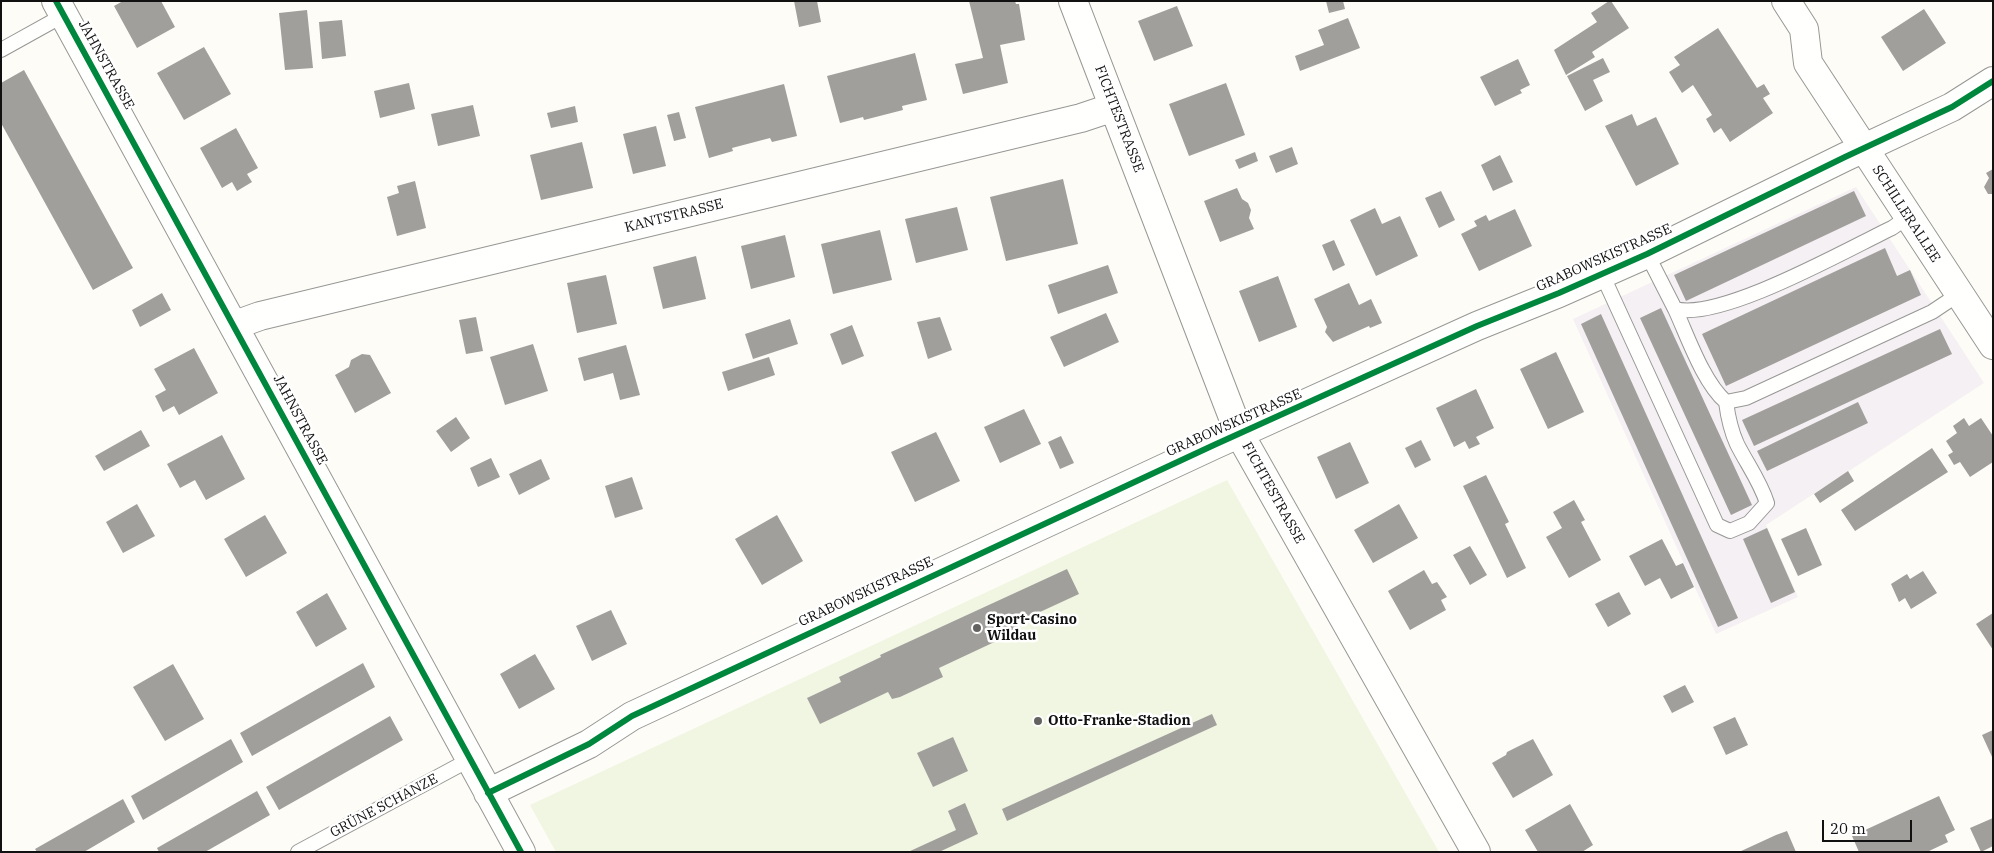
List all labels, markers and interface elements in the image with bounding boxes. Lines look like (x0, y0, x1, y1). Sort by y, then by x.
street label: JAHNSTRASSE (75, 18, 137, 112)
street label: FICHTESTRASSE (1091, 63, 1147, 175)
street label: SCHILLERALLEE (1868, 162, 1944, 266)
street label: KANTSTRASSE (623, 196, 725, 236)
street label: GRABOWSKISTRASSE (1534, 221, 1674, 295)
street label: JAHNSTRASSE (269, 372, 331, 468)
street label: GRABOWSKISTRASSE (1164, 386, 1304, 460)
street label: FICHTESTRASSE (1238, 439, 1308, 547)
street label: GRABOWSKISTRASSE (796, 553, 936, 631)
place label: Sport-Casino Wildau (987, 612, 1077, 644)
marker: Sport-Casino Wildau (971, 622, 983, 634)
place label: Otto-Franke-Stadion (1048, 713, 1191, 729)
marker: Otto-Franke-Stadion (1032, 715, 1044, 727)
street label: GRÜNE SCHANZE (327, 771, 441, 841)
scale bar (1824, 810, 1914, 842)
text: 20 m (1830, 819, 1866, 838)

